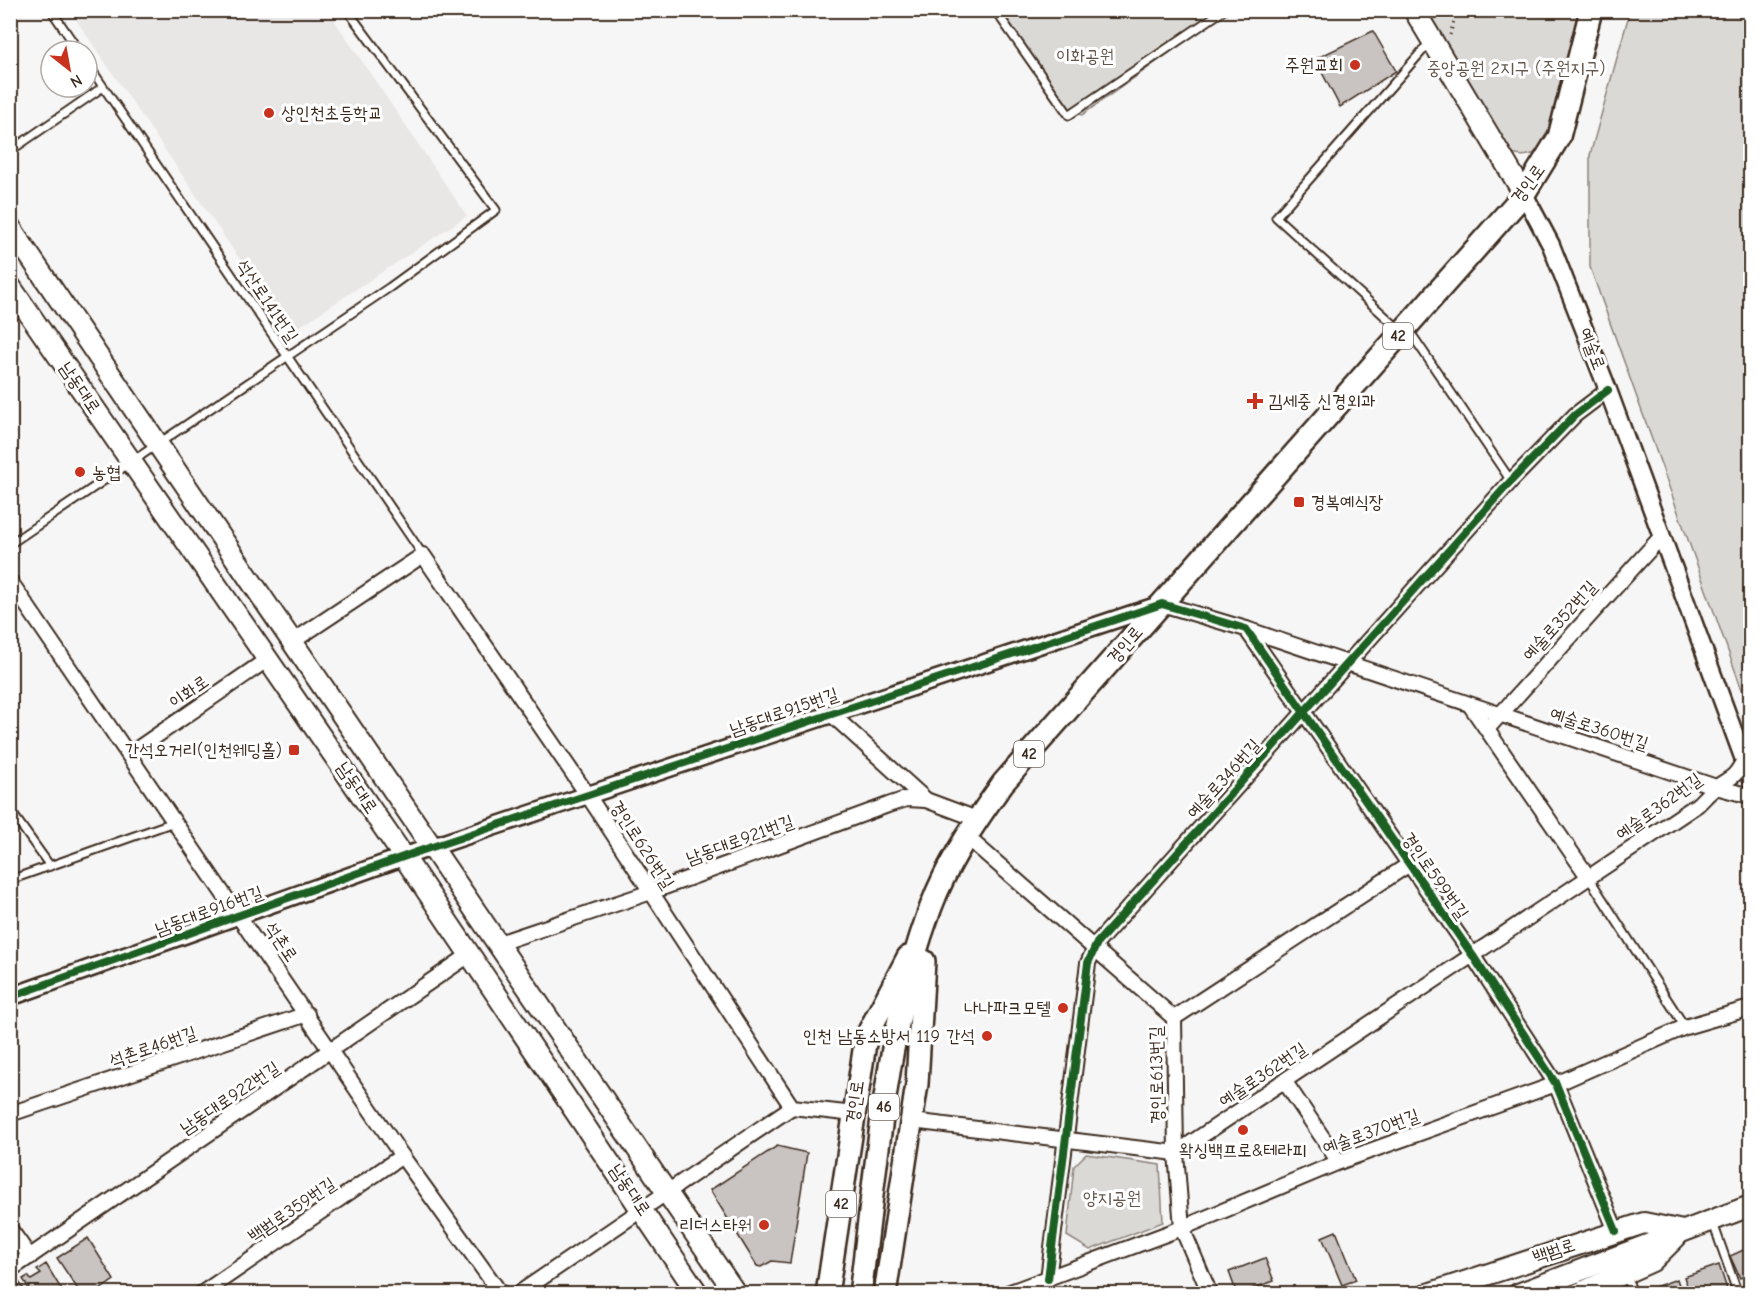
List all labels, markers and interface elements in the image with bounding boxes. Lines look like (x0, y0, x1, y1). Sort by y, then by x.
north arrow (39, 39, 99, 99)
park label: 이화공원 (1056, 46, 1114, 67)
place label: 주원교회 (1285, 55, 1343, 76)
marker: 주원교회 (1348, 58, 1362, 72)
park label: 중앙공원 2지구 (주원지구) (1427, 58, 1605, 79)
text: N (67, 71, 85, 91)
place label: 상인천초등학교 (281, 103, 382, 124)
marker: 상인천초등학교 (262, 106, 276, 120)
street label: 경인로 (1507, 160, 1549, 208)
street label: 석산로141번길 (232, 256, 303, 347)
road number: 42 (1383, 323, 1413, 349)
street label: 예술로 (1574, 325, 1610, 373)
street label: 남동대로 (55, 358, 105, 418)
place label: 김세중 신경외과 (1268, 391, 1375, 412)
marker: 김세중 신경외과 (1246, 392, 1264, 410)
place label: 농협 (92, 462, 121, 483)
marker: 농협 (73, 465, 87, 479)
place label: 경복예식장 (1311, 492, 1383, 513)
marker: 경복예식장 (1292, 495, 1306, 509)
street label: 예술로352번길 (1519, 576, 1602, 665)
street label: 경인로 (1103, 622, 1147, 668)
street label: 이화로 (165, 671, 213, 713)
street label: 남동대로915번길 (727, 683, 841, 740)
street label: 예술로360번길 (1547, 703, 1651, 755)
street label: 예술로346번길 (1183, 734, 1266, 823)
place label: 간석오거리(인천웨딩홀) (125, 740, 282, 761)
road number: 42 (1014, 741, 1044, 767)
marker: 간석오거리(인천웨딩홀) (287, 743, 301, 757)
street label: 남동대로 (332, 758, 382, 818)
street label: 예술로362번길 (1612, 769, 1706, 845)
street label: 경인로626번길 (606, 797, 679, 894)
street label: 남동대로921번길 (683, 811, 797, 869)
street label: 경인로599번길 (1397, 828, 1473, 924)
street label: 남동대로916번길 (152, 882, 266, 940)
street label: 석촌로 (260, 918, 302, 966)
place label: 나나파크모텔 (964, 998, 1051, 1019)
marker: 나나파크모텔 (1056, 1001, 1070, 1015)
street label: 석촌로46번길 (107, 1022, 200, 1072)
street label: 경인로613번길 (1146, 1025, 1168, 1124)
place label: 인천 남동소방서 119 간석 (803, 1026, 975, 1047)
marker: 인천 남동소방서 119 간석 (980, 1029, 994, 1043)
street label: 예술로362번길 (1215, 1038, 1311, 1112)
street label: 남동대로922번길 (176, 1057, 284, 1139)
street label: 경인로 (842, 1079, 868, 1125)
road number: 46 (869, 1094, 899, 1120)
street label: 예술로370번길 (1320, 1105, 1423, 1159)
marker: 왁싱백프로&테라피 (1236, 1123, 1250, 1137)
place label: 왁싱백프로&테라피 (1179, 1140, 1307, 1161)
street label: 남동대로 (605, 1160, 655, 1220)
street label: 백범로359번길 (244, 1173, 340, 1247)
park label: 양지공원 (1083, 1188, 1141, 1209)
road number: 42 (826, 1191, 856, 1217)
place label: 리더스타워 (680, 1215, 752, 1236)
marker: 리더스타워 (757, 1218, 771, 1232)
street label: 백범로 (1530, 1234, 1578, 1268)

